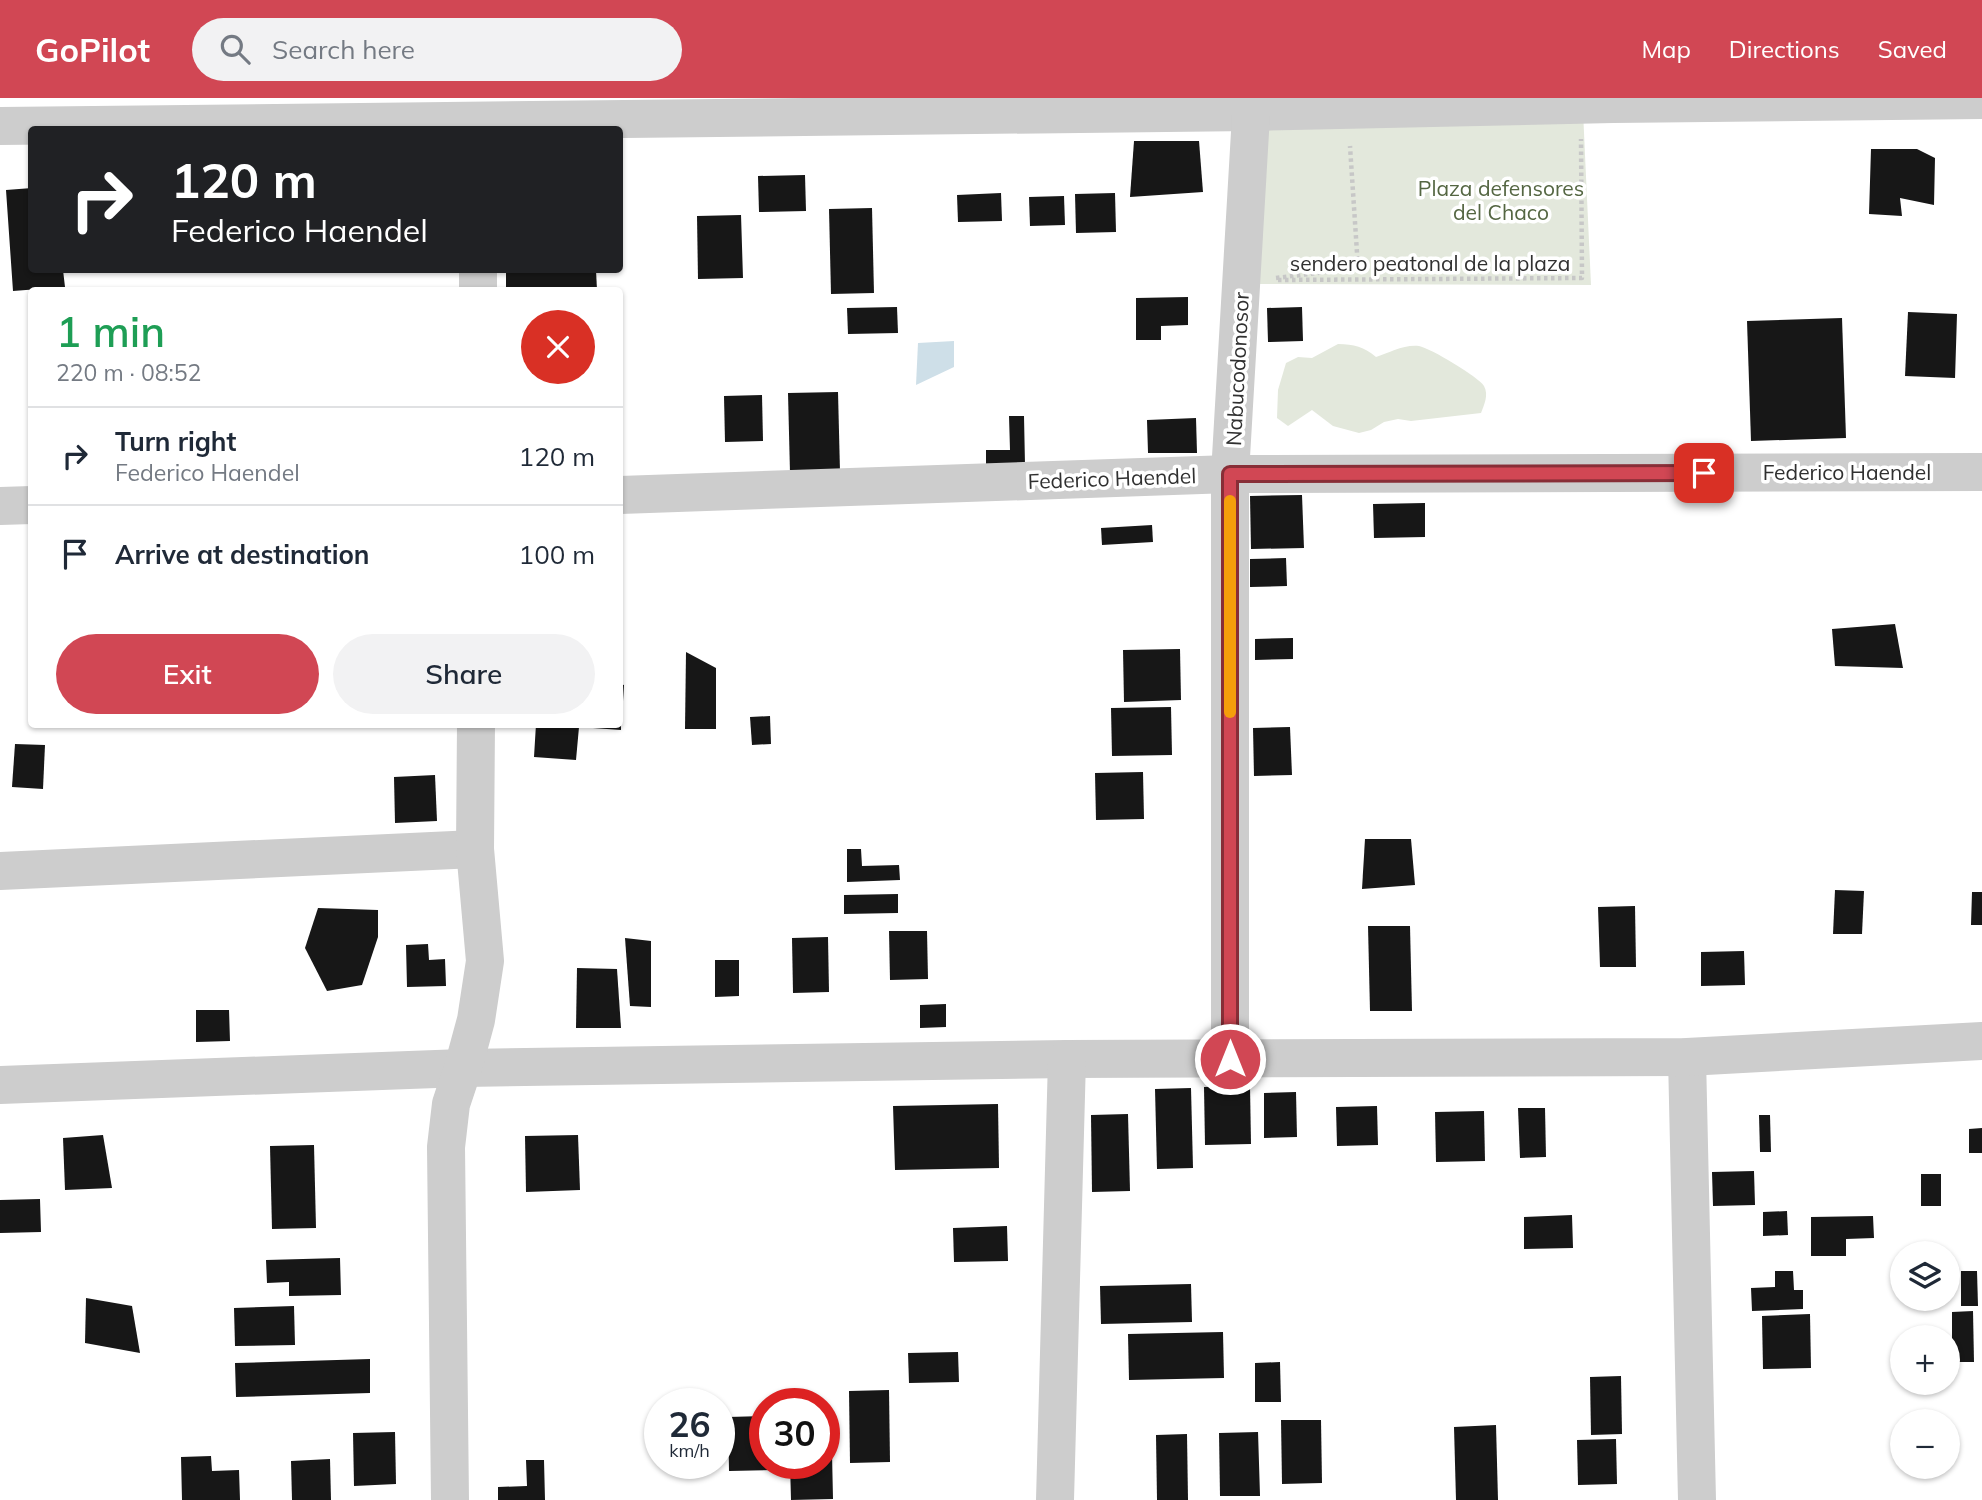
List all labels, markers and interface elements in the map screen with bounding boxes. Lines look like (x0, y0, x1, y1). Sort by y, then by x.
search box (192, 18, 682, 81)
text: GoPilot (35, 29, 150, 70)
icon: search (216, 30, 254, 68)
text: Search here (272, 33, 415, 66)
text: Map (1641, 34, 1691, 64)
text: Directions (1729, 34, 1840, 64)
text: Saved (1878, 34, 1947, 64)
text: 120 m (171, 149, 317, 210)
icon: right (56, 154, 147, 245)
park label: Plaza defensores del Chaco (1418, 175, 1584, 225)
text: Federico Haendel (171, 210, 428, 250)
street label: sendero peatonal de la plaza (1290, 250, 1570, 276)
street label: Nabucodonosor (1220, 291, 1254, 447)
text: 1 min (56, 305, 165, 358)
button: close (521, 310, 595, 384)
text: 220 m · 08:52 (56, 358, 201, 387)
text: Turn right (115, 425, 236, 458)
icon: right (56, 437, 94, 475)
text: 120 m (519, 440, 595, 473)
pin (1674, 443, 1734, 503)
icon: arrive (1685, 454, 1723, 492)
text: Federico Haendel (115, 458, 300, 487)
street label: Federico Haendel (1763, 459, 1931, 485)
street label: Federico Haendel (1027, 462, 1197, 494)
icon: arrive (56, 535, 94, 573)
text: Arrive at destination (115, 538, 370, 571)
text: 100 m (519, 538, 595, 571)
button: Exit (56, 634, 319, 714)
button: Share (333, 634, 595, 714)
position arrow (1193, 1022, 1267, 1096)
map controls (1890, 1241, 1960, 1479)
button: layers (1890, 1241, 1960, 1311)
button: + (1890, 1325, 1960, 1395)
speed limit sign: 30 (749, 1388, 840, 1479)
text: 26 (668, 1402, 711, 1446)
button: − (1890, 1409, 1960, 1479)
text: km/h (669, 1439, 710, 1462)

